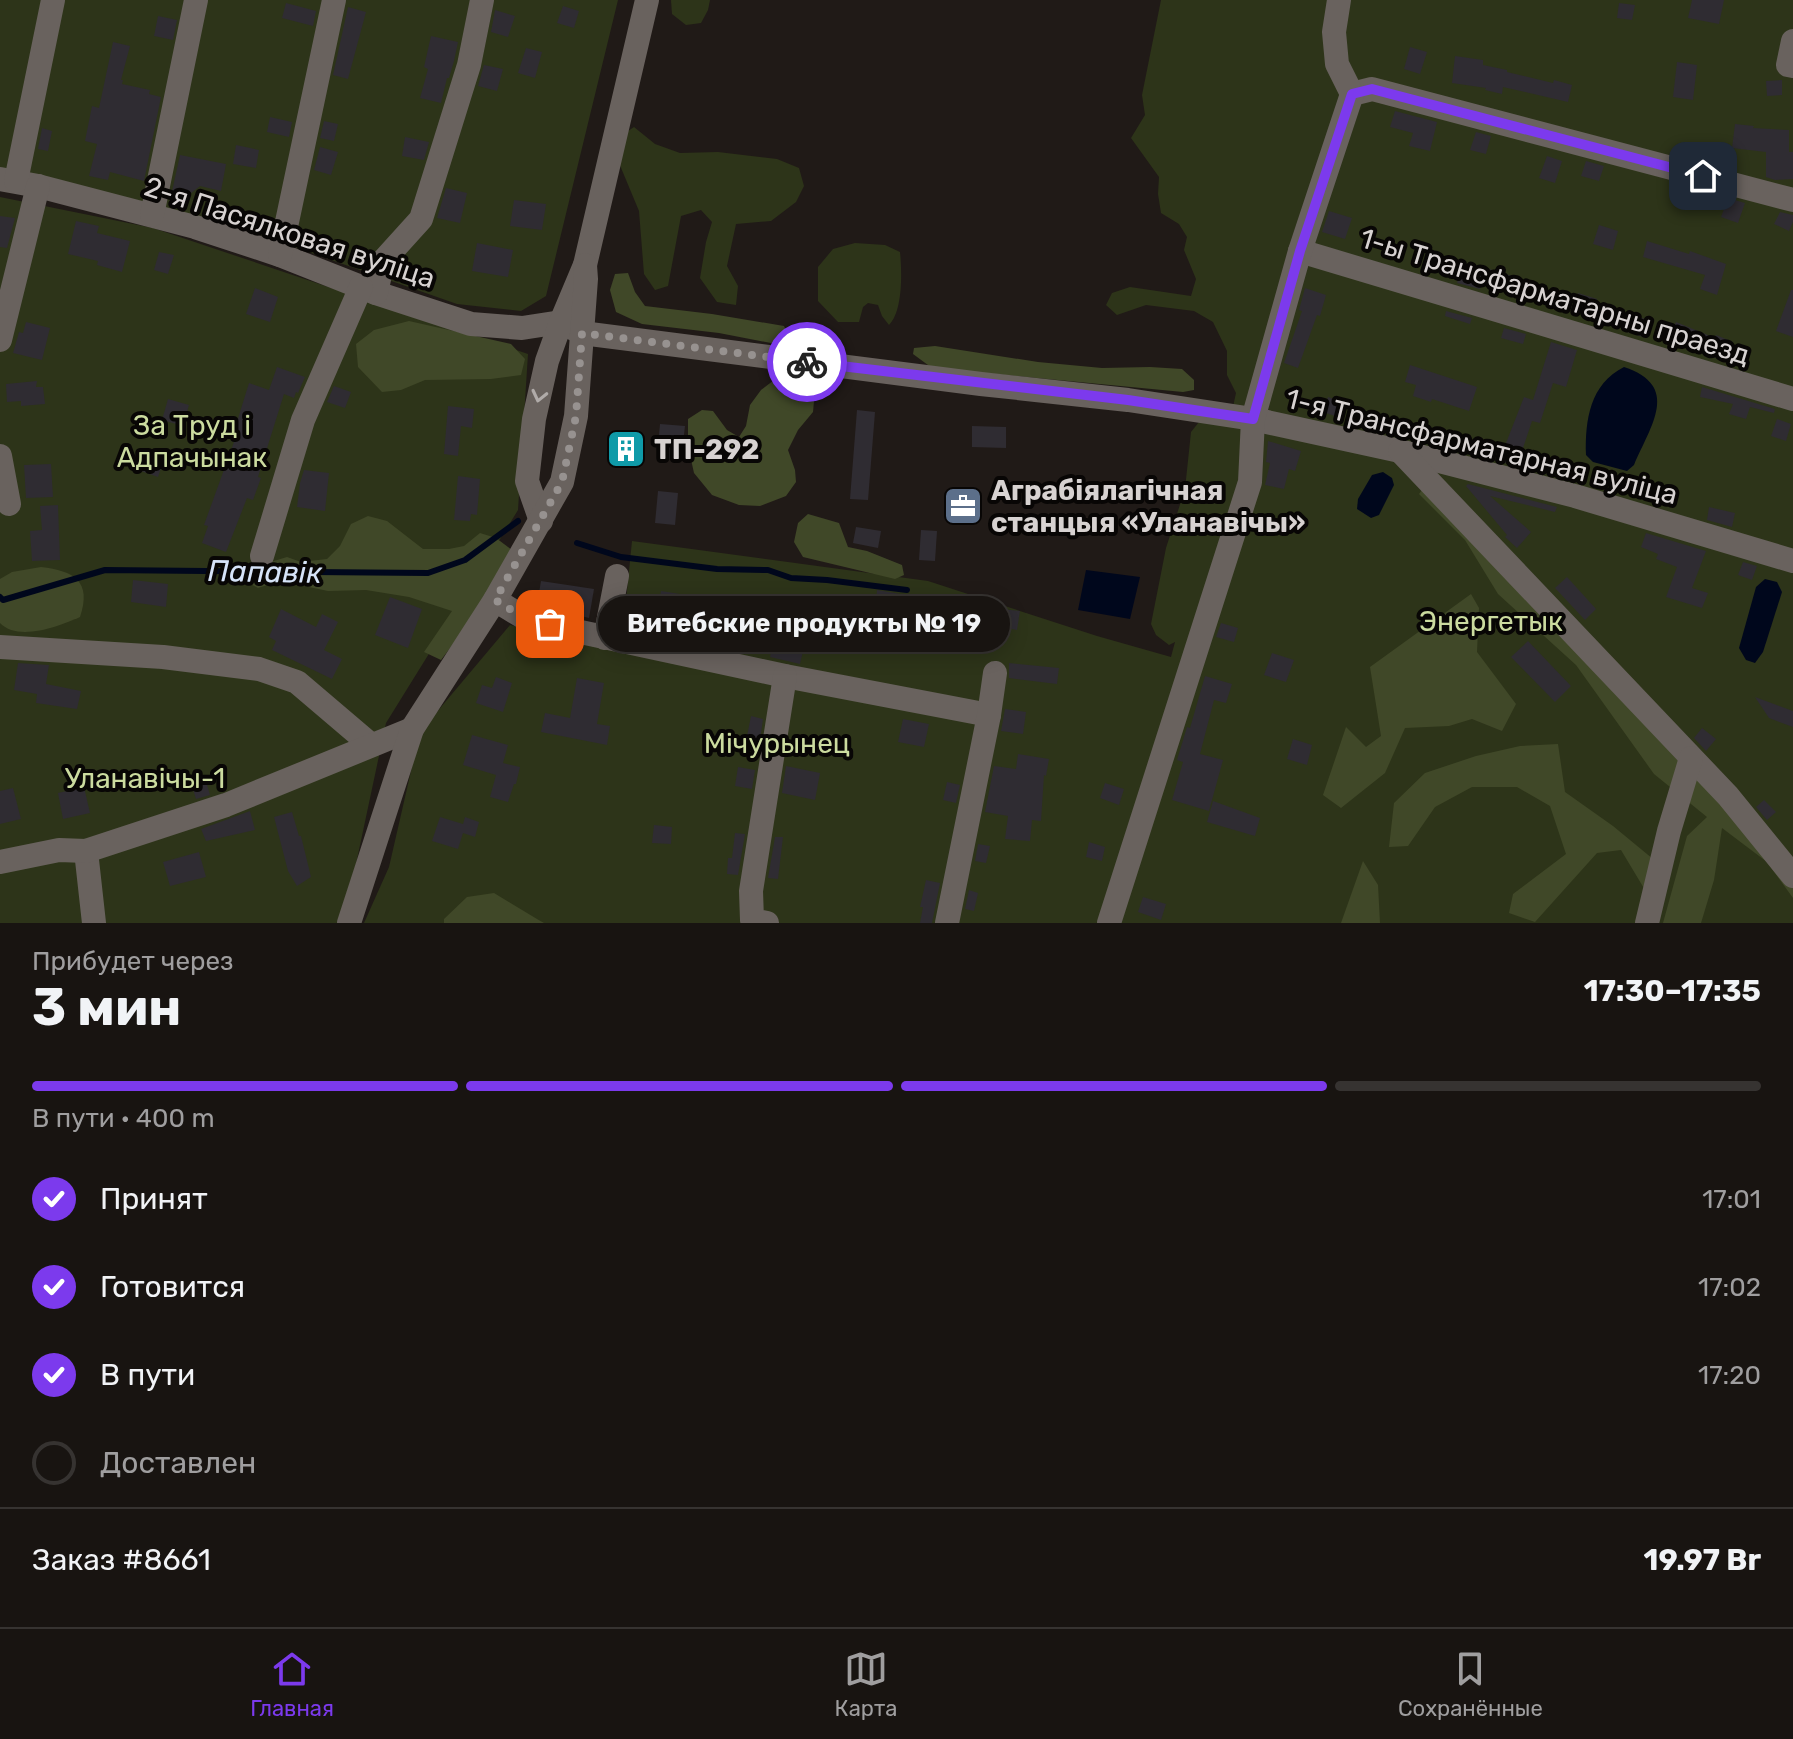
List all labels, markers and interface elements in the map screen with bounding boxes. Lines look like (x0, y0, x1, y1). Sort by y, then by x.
pin (1669, 142, 1737, 210)
icon: home (1681, 154, 1725, 198)
street label: 2-я Пасялковая вуліца (140, 170, 439, 295)
street label: 1-ы Трансфарматарны праезд (1356, 221, 1754, 372)
courier (767, 322, 847, 402)
icon: bike (785, 340, 829, 384)
street label: 1-я Трансфарматарная вуліца (1283, 382, 1681, 511)
one-way arrow (531, 389, 548, 403)
park label: За Труд і Адпачынак (117, 409, 267, 474)
building icon: ТП-292 (605, 428, 647, 470)
place label: ТП-292 (654, 433, 759, 466)
place label: Аграбіялагічная станцыя «Уланавічы» (991, 474, 1305, 539)
office icon: Аграбіялагічная станцыя «Уланавічы» (942, 485, 984, 527)
water label: Папавік (208, 553, 324, 591)
pin (516, 590, 584, 658)
callout: Витебские продукты № 19 (598, 596, 1010, 652)
icon: bag (528, 602, 572, 646)
park label: Энергетык (1419, 605, 1563, 638)
text: Витебские продукты № 19 (627, 608, 981, 639)
park label: Мічурынец (704, 727, 850, 760)
park label: Уланавічы-1 (65, 762, 225, 795)
text: Прибудет через (32, 946, 233, 977)
text: 17:30–17:35 (1584, 973, 1761, 1009)
text: 3 мин (32, 976, 181, 1038)
text: В пути · 400 m (32, 1103, 215, 1134)
icon: check (32, 1177, 76, 1221)
text: Принят (100, 1181, 208, 1217)
text: 17:01 (1702, 1184, 1761, 1215)
icon: check (32, 1265, 76, 1309)
text: Готовится (100, 1269, 245, 1305)
text: 17:02 (1698, 1272, 1761, 1303)
icon: check (32, 1353, 76, 1397)
text: В пути (100, 1357, 195, 1393)
text: 17:20 (1698, 1360, 1761, 1391)
text: Доставлен (100, 1445, 256, 1481)
text: Заказ #8661 (32, 1542, 211, 1578)
text: 19.97 Br (1644, 1542, 1761, 1578)
tab: Главная (250, 1647, 334, 1722)
tab: Карта (835, 1647, 897, 1722)
tab: Сохранённые (1398, 1647, 1543, 1722)

